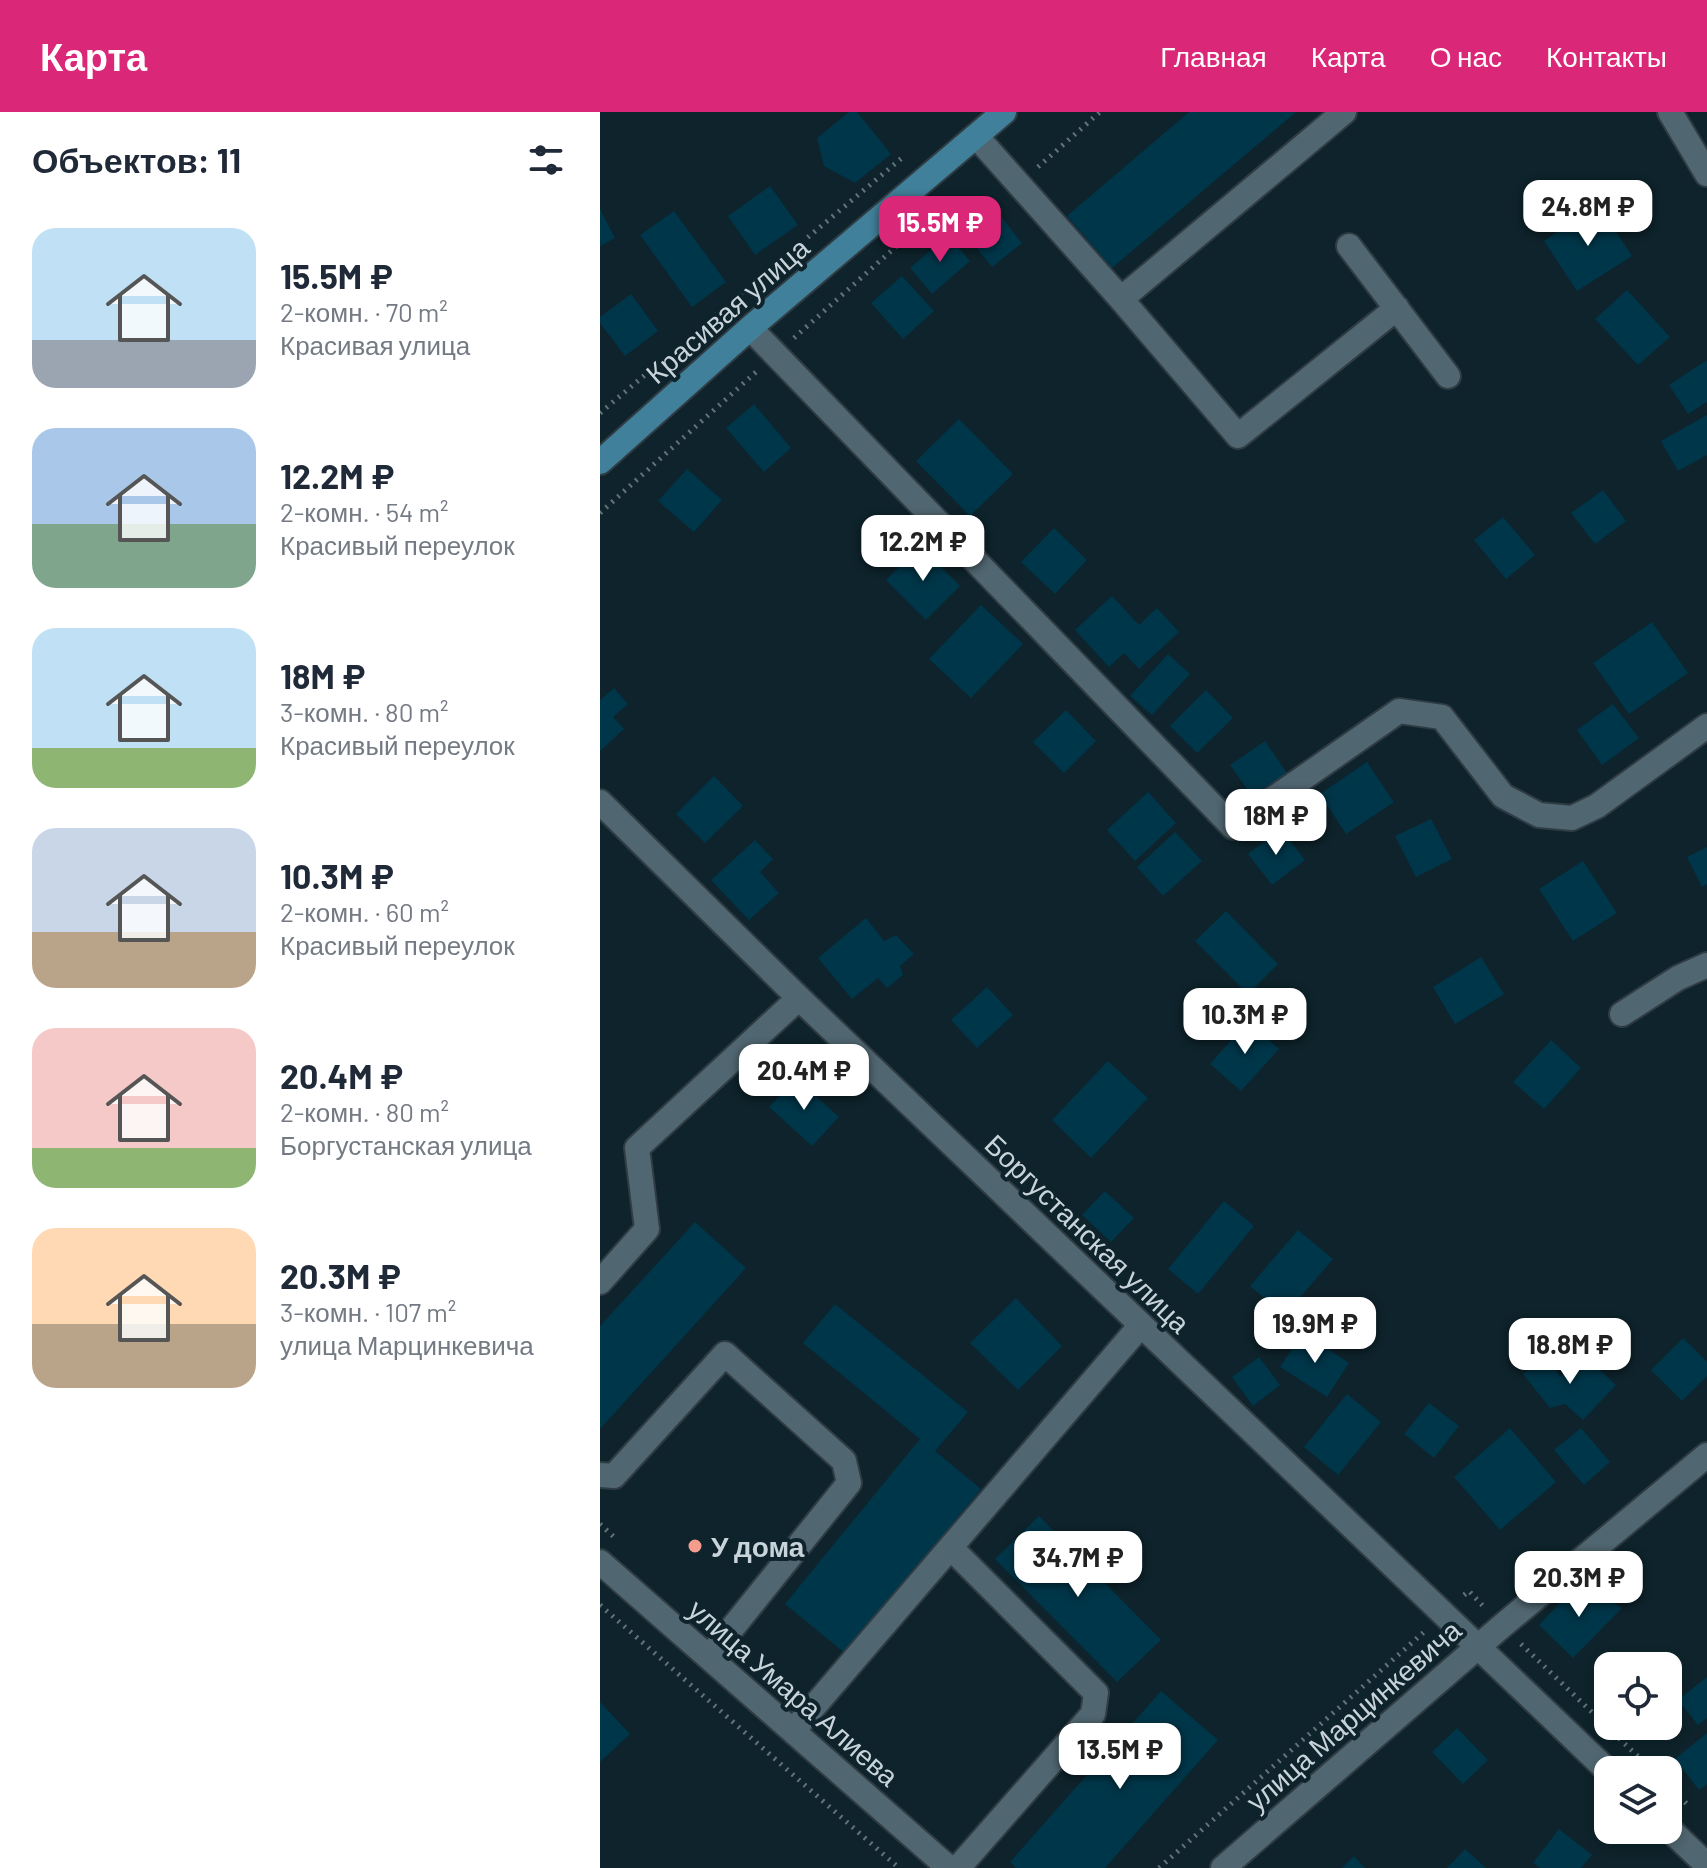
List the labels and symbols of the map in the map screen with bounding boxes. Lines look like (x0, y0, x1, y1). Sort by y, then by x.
pin: 24.8M ₽ (1514, 180, 1662, 248)
pin: 15.5M ₽ (866, 196, 1014, 264)
street label: Красивая улица (639, 230, 816, 390)
pin: 12.2M ₽ (849, 515, 997, 583)
pin: 18M ₽ (1220, 789, 1332, 857)
pin: 10.3M ₽ (1171, 988, 1319, 1056)
pin: 20.4M ₽ (730, 1044, 878, 1112)
street label: Боргустанская улица (979, 1127, 1198, 1340)
pin: 19.9M ₽ (1241, 1297, 1389, 1365)
pin: 18.8M ₽ (1496, 1318, 1644, 1386)
place label: У дома (711, 1529, 805, 1563)
pin: 34.7M ₽ (1004, 1531, 1152, 1599)
marker: У дома (686, 1537, 704, 1555)
pin: 20.3M ₽ (1505, 1551, 1653, 1619)
street label: улица Умара Алиева (682, 1592, 906, 1793)
street label: улица Марцинкевича (1239, 1612, 1468, 1817)
pin: 13.5M ₽ (1046, 1723, 1194, 1791)

